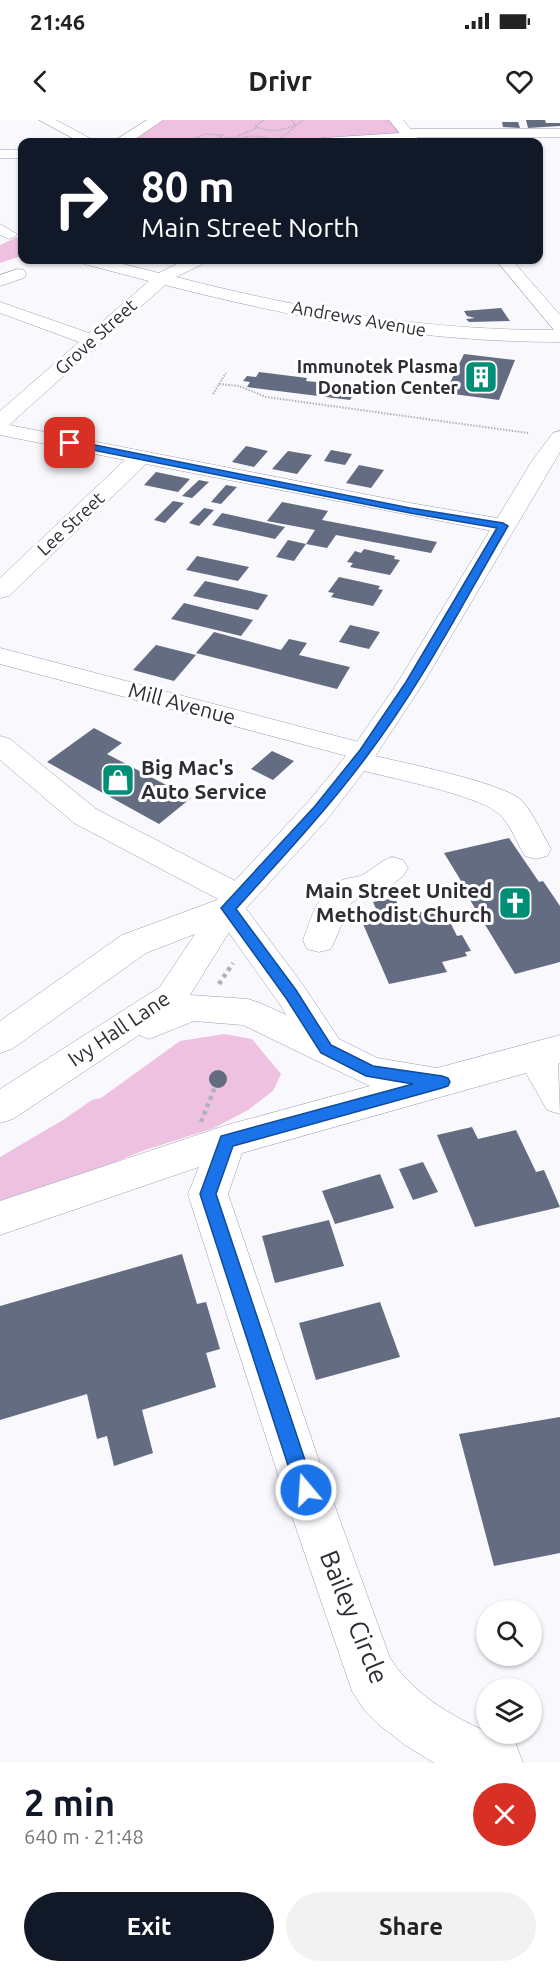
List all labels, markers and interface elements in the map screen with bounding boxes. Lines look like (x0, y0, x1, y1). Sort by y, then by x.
text: 21:46 (30, 9, 85, 34)
icon: back (24, 65, 57, 98)
icon: heart (503, 65, 536, 98)
text: Drivr (248, 66, 312, 96)
icon: right (42, 162, 120, 240)
text: 80 m (141, 163, 235, 210)
text: Main Street North (141, 212, 359, 242)
street label: Grove Street (51, 295, 140, 378)
street label: Andrews Avenue (291, 296, 428, 340)
place label: Immunotek Plasma Donation Center (297, 356, 459, 397)
building icon: Immunotek Plasma Donation Center (463, 359, 499, 395)
pin (44, 417, 95, 468)
icon: arrive (53, 426, 86, 459)
street label: Lee Street (33, 488, 108, 559)
street label: Mill Avenue (126, 677, 238, 729)
place label: Big Mac's Auto Service (141, 755, 267, 803)
shop icon: Big Mac's Auto Service (100, 762, 136, 798)
place label: Main Street United Methodist Church (305, 878, 492, 926)
church icon: Main Street United Methodist Church (497, 885, 533, 921)
street label: Ivy Hall Lane (63, 985, 174, 1071)
position arrow (274, 1458, 338, 1522)
street label: Bailey Circle (315, 1546, 394, 1688)
map controls (476, 1600, 542, 1744)
button: search (476, 1600, 542, 1666)
button: layers (476, 1678, 542, 1744)
text: 2 min (24, 1782, 115, 1823)
button: close (473, 1783, 536, 1846)
text: 640 m · 21:48 (24, 1825, 144, 1848)
button: Exit (24, 1892, 274, 1961)
button: Share (286, 1892, 536, 1961)

